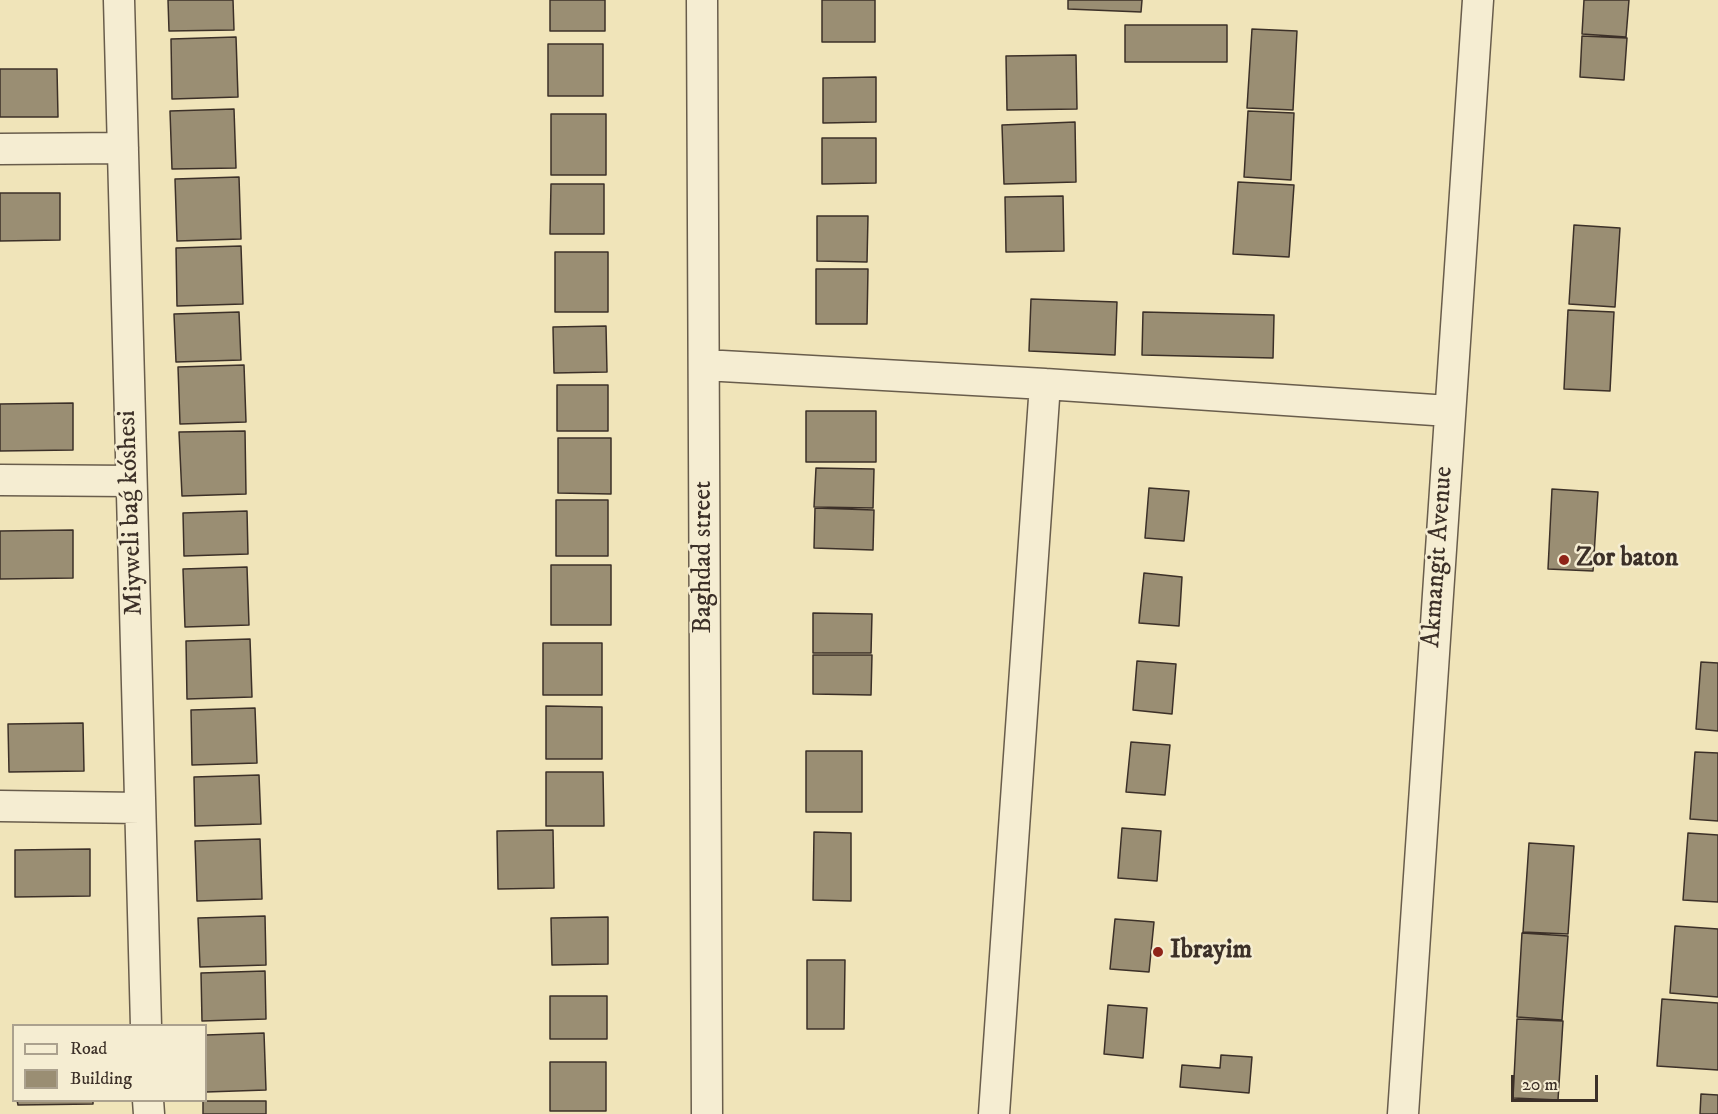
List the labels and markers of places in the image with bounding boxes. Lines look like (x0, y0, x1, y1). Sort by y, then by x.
place label: Zor baton (1576, 544, 1678, 576)
marker: Zor baton (1557, 553, 1571, 567)
place label: Ibrayim (1170, 936, 1252, 968)
marker: Ibrayim (1151, 945, 1165, 959)

